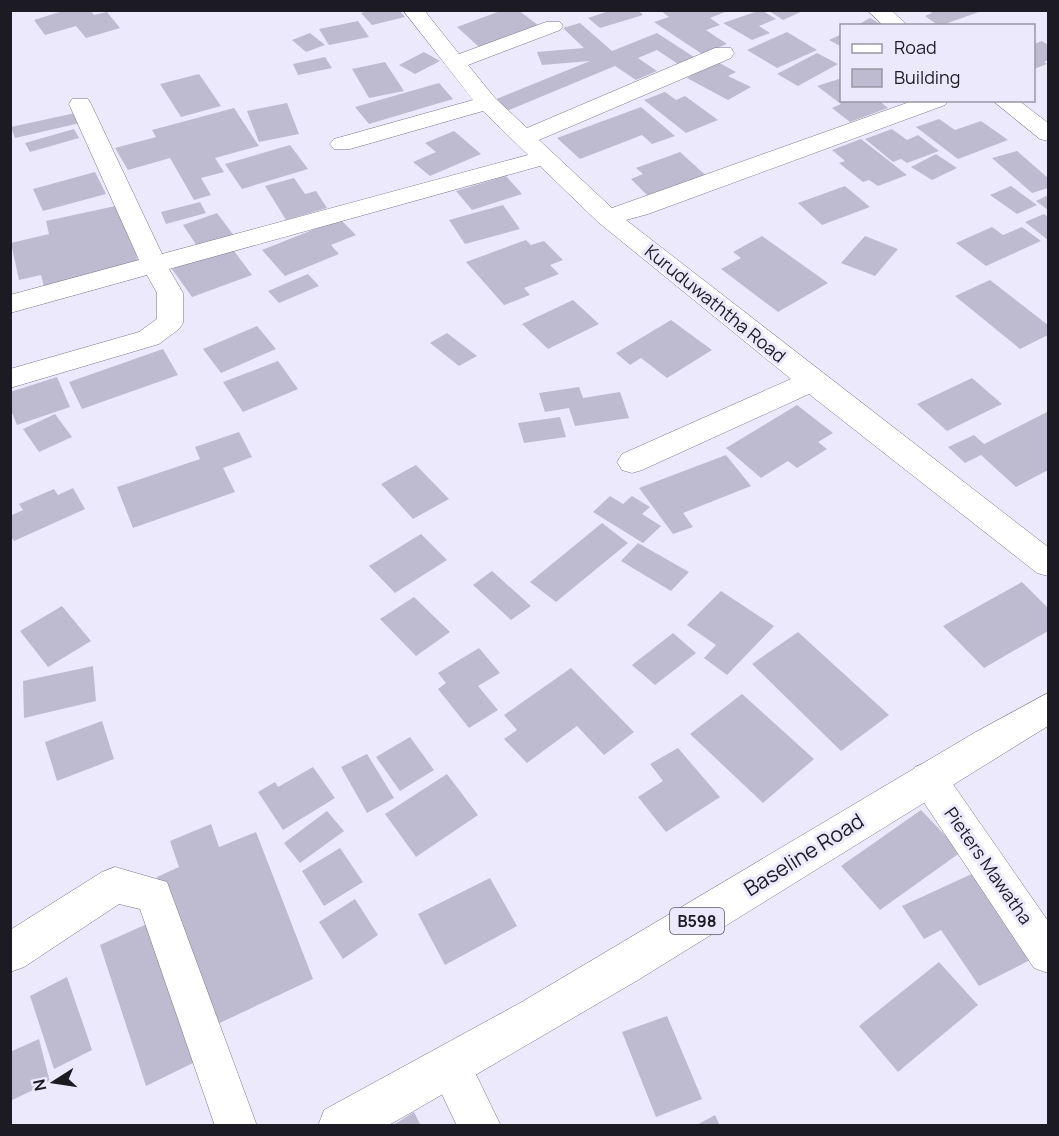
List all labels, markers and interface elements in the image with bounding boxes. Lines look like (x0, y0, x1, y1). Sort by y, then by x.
legend (840, 24, 1035, 102)
text: Road (894, 35, 937, 59)
text: Building (894, 65, 960, 89)
street label: Kuruduwaththa Road (640, 239, 791, 367)
street label: Pieters Mawatha (939, 802, 1038, 929)
street label: Baseline Road (738, 806, 869, 902)
road number: B598 (670, 908, 724, 934)
north arrow (24, 1052, 84, 1112)
text: N (27, 1077, 51, 1093)

